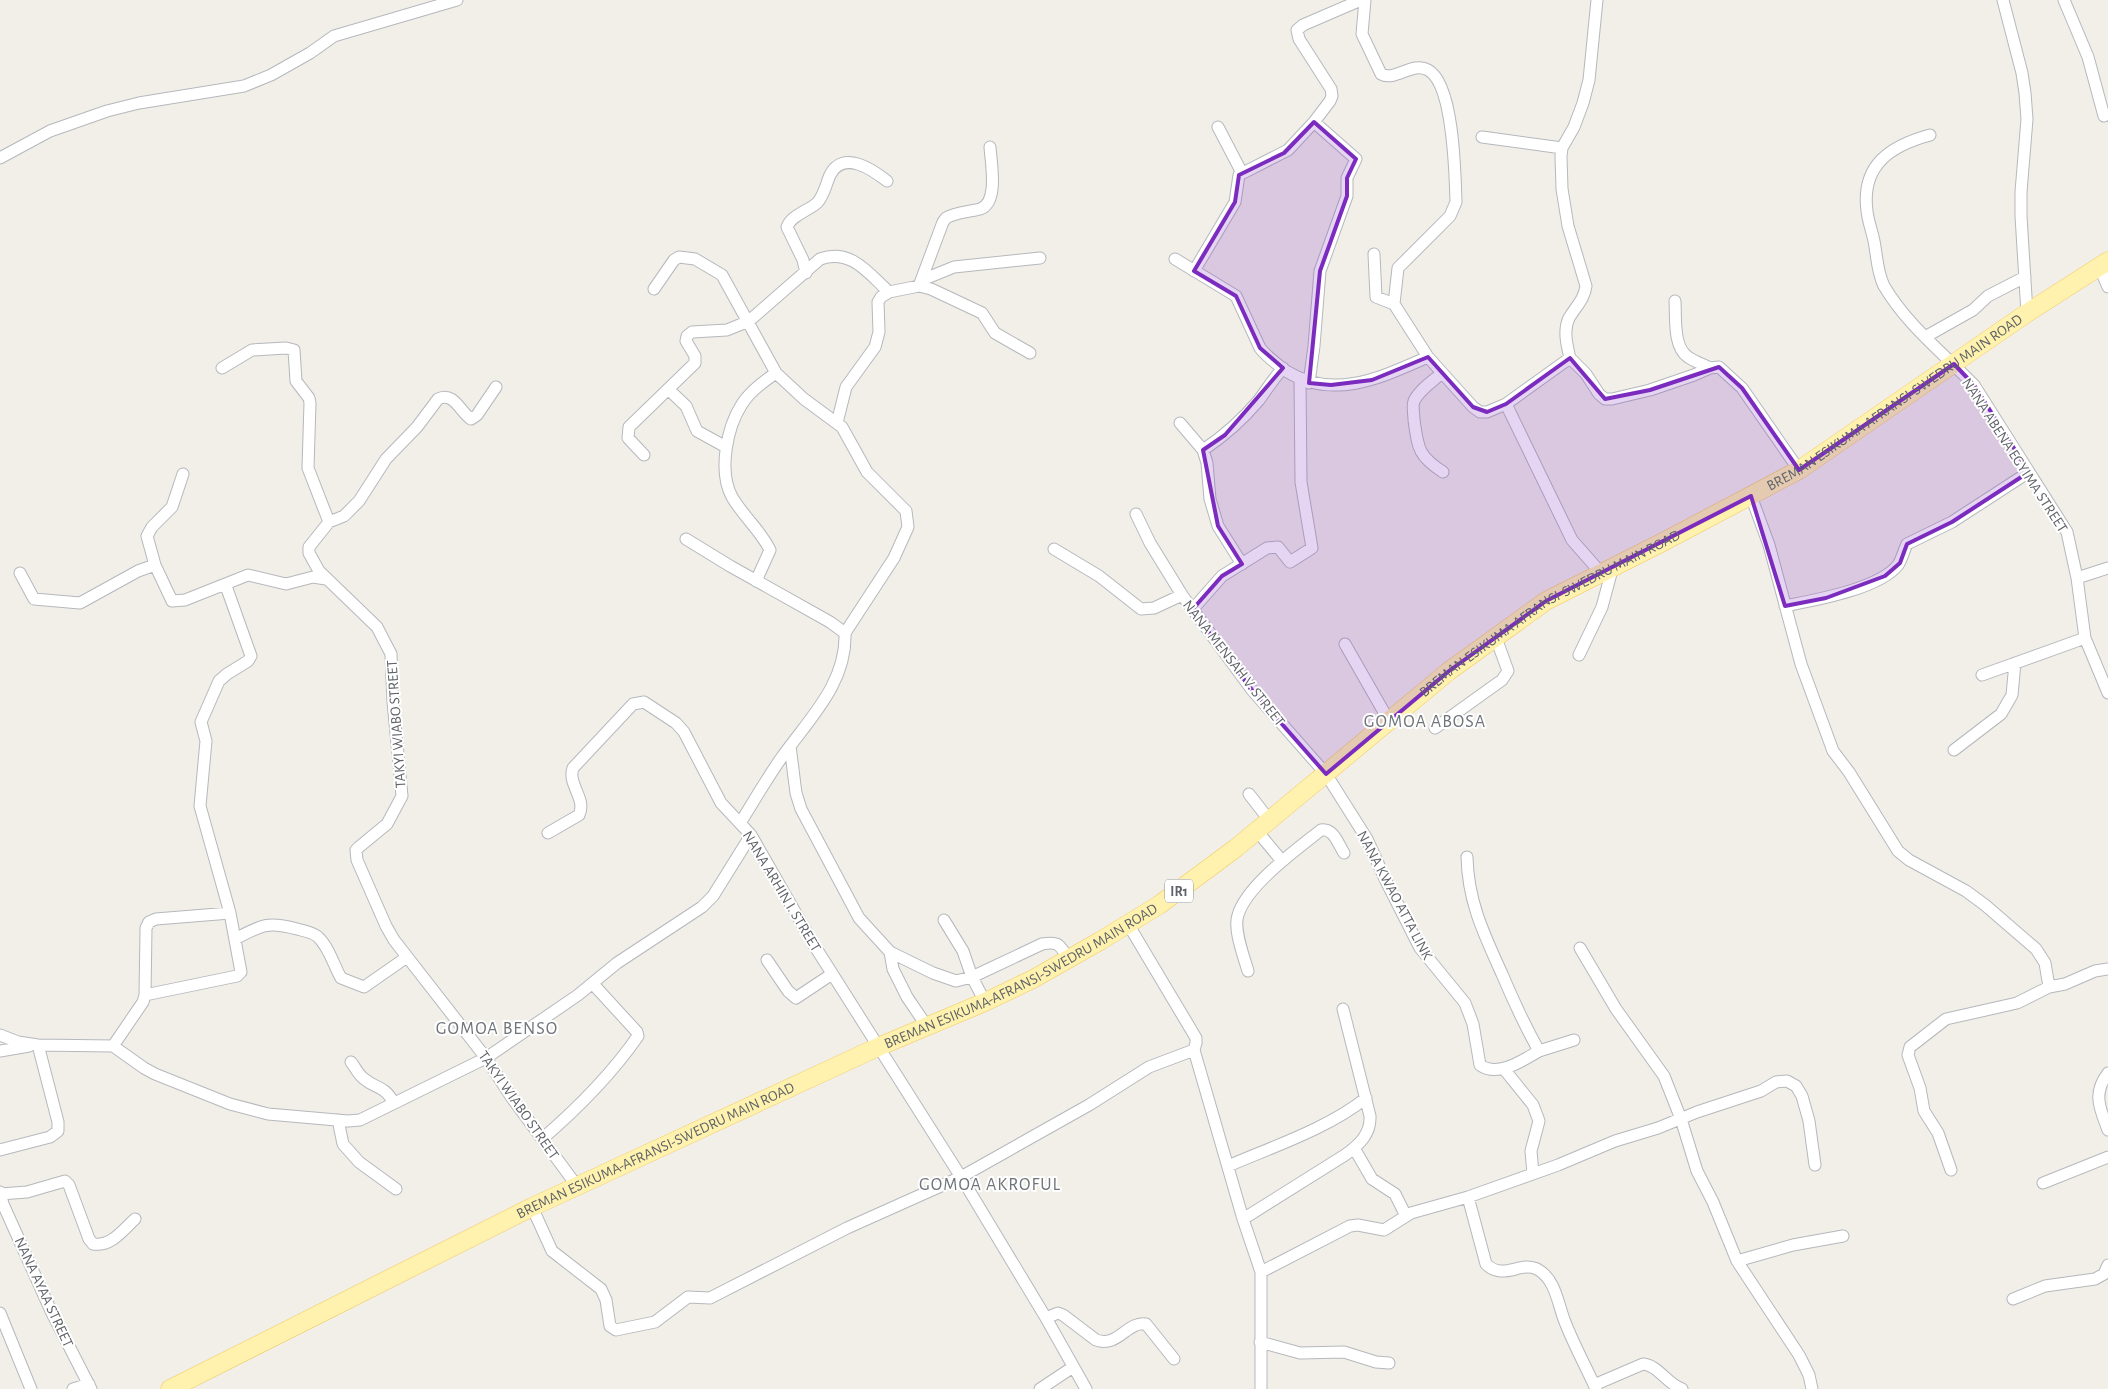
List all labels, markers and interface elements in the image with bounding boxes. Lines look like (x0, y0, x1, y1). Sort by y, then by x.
street label: BREMAN ESIKUMA-AFRANSI-SWEDRU MAIN ROAD (1764, 311, 2026, 494)
street label: NANA ABENA EGYIMA STREET (1959, 375, 2070, 536)
street label: BREMAN ESIKUMA-AFRANSI-SWEDRU MAIN ROAD (1417, 527, 1683, 700)
street label: NANA MENSAH V. STREET (1180, 597, 1288, 730)
street label: TAKYI WIABO STREET (384, 659, 408, 788)
district label: GOMOA ABOSA (1364, 713, 1486, 731)
street label: NANA ARHIN I. STREET (740, 828, 824, 955)
street label: NANA KWAO ATTA LINK (1354, 828, 1435, 963)
road number: IR1 (1165, 879, 1193, 902)
street label: BREMAN ESIKUMA-AFRANSI-SWEDRU MAIN ROAD (882, 901, 1160, 1052)
district label: GOMOA BENSO (436, 1020, 558, 1038)
street label: TAKYI WIABO STREET (476, 1048, 562, 1163)
street label: BREMAN ESIKUMA-AFRANSI-SWEDRU MAIN ROAD (514, 1080, 797, 1222)
district label: GOMOA AKROFUL (919, 1176, 1061, 1194)
street label: NANA AYAA STREET (11, 1235, 76, 1350)

